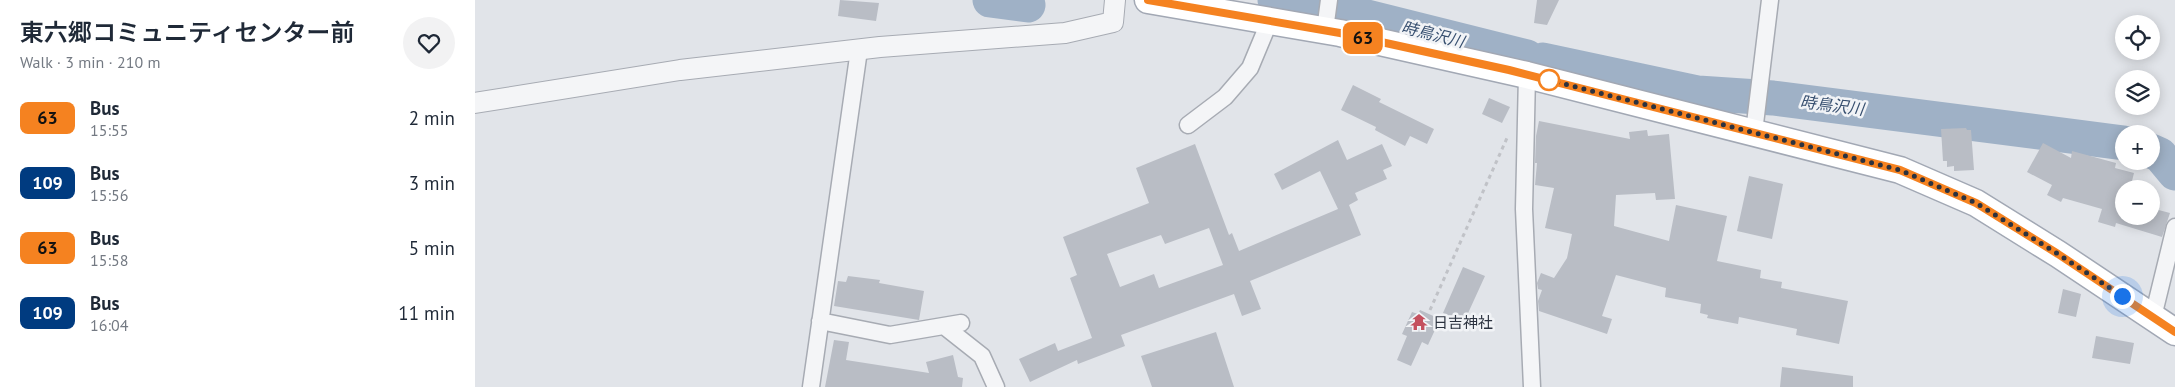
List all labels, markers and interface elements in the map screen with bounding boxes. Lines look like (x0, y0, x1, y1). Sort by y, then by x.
map controls (2115, 15, 2160, 225)
button: locate (2115, 15, 2160, 60)
text: 東六郷コミュニティセンター前 (20, 17, 355, 48)
button: heart (403, 17, 455, 69)
water label: 時鳥沢川 (1400, 17, 1468, 52)
line badge: 63 (1341, 22, 1385, 54)
text: 63 (1353, 26, 1373, 49)
text: Walk · 3 min · 210 m (20, 52, 160, 72)
unlabelled marker (1538, 69, 1560, 91)
button: layers (2115, 70, 2160, 115)
water label: 時鳥沢川 (1799, 91, 1867, 119)
text: Bus (90, 96, 119, 120)
text: 63 (37, 106, 58, 129)
text: 2 min (409, 106, 455, 130)
text: 15:55 (90, 120, 128, 140)
button: + (2115, 125, 2160, 170)
text: Bus (90, 161, 119, 185)
text: 109 (32, 171, 63, 194)
text: 3 min (409, 171, 455, 195)
button: − (2115, 180, 2160, 225)
text: 15:56 (90, 185, 128, 205)
text: Bus (90, 226, 119, 250)
text: 63 (37, 236, 58, 259)
text: 5 min (409, 236, 455, 260)
text: 15:58 (90, 250, 128, 270)
your location (2110, 284, 2135, 309)
text: Bus (90, 291, 119, 315)
text: 109 (32, 301, 63, 324)
text: 11 min (398, 301, 455, 325)
temple icon: 日吉神社 (1409, 312, 1429, 332)
place label: 日吉神社 (1433, 313, 1493, 332)
text: 16:04 (90, 315, 128, 335)

